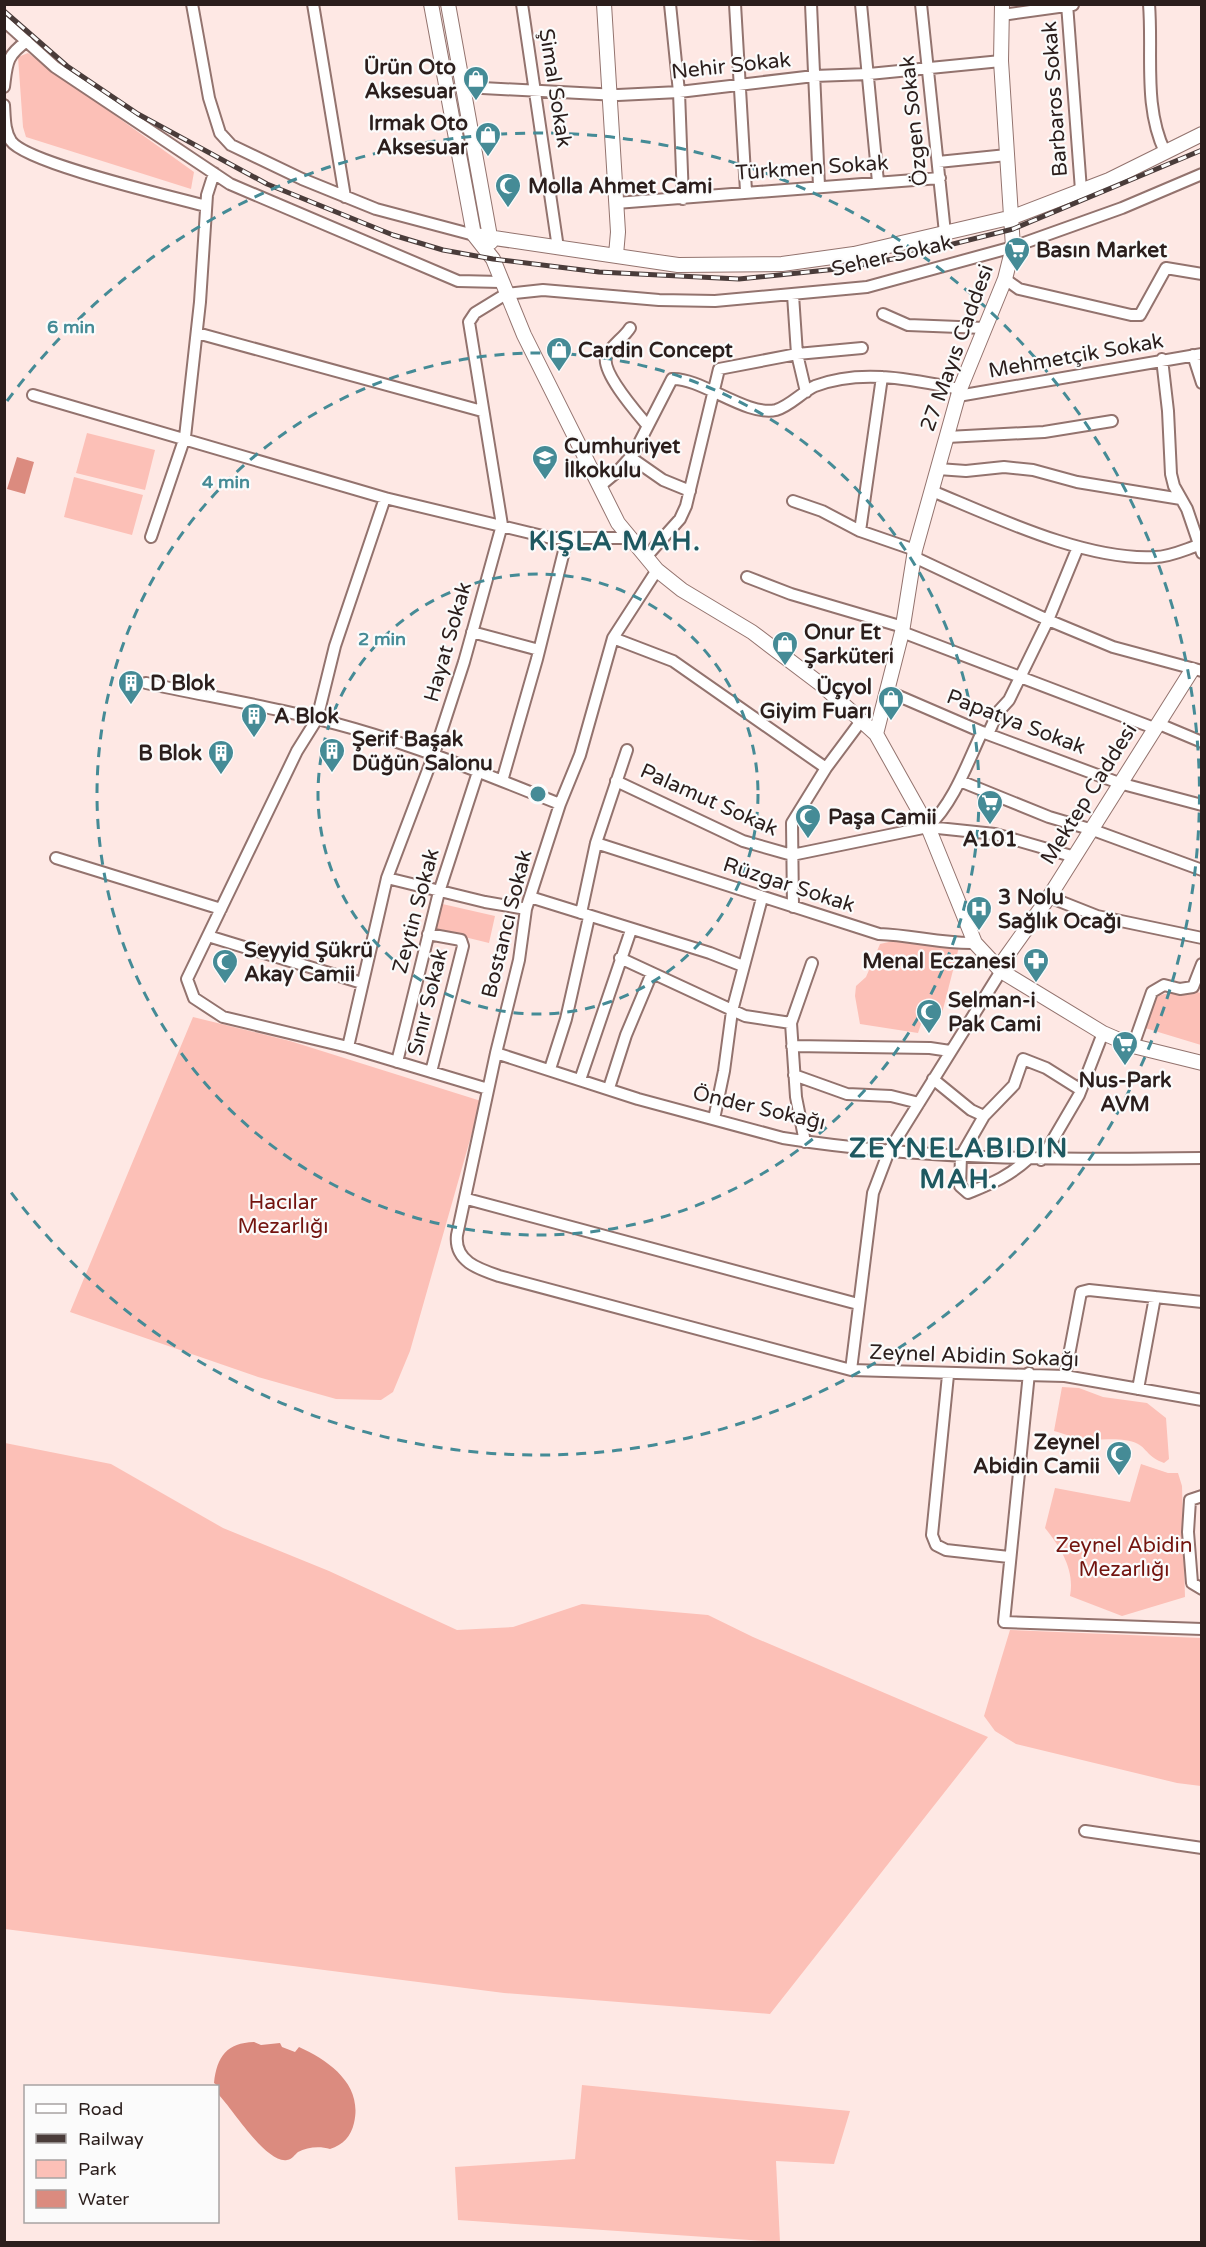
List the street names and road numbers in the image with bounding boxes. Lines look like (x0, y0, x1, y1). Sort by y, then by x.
street label: Barbaros Sokak (1037, 20, 1073, 178)
street label: Şimal Sokak (533, 27, 577, 149)
street label: Nehir Sokak (670, 47, 792, 85)
street label: Özgen Sokak (895, 55, 933, 187)
street label: Türkmen Sokak (735, 150, 889, 186)
street label: Seher Sokak (829, 230, 955, 282)
street label: 27 Mayıs Caddesi (915, 261, 999, 435)
street label: Mehmetçik Sokak (987, 328, 1165, 384)
street label: Hayat Sokak (419, 579, 477, 705)
street label: Papatya Sokak (943, 684, 1089, 760)
street label: Mektep Caddesi (1036, 719, 1142, 869)
street label: Palamut Sokak (636, 758, 782, 842)
street label: Zeytin Sokak (387, 846, 445, 976)
street label: Bostancı Sokak (476, 847, 538, 1001)
street label: Rüzgar Sokak (720, 852, 858, 918)
street label: Sınır Sokak (403, 946, 453, 1058)
street label: Önder Sokağı (690, 1081, 828, 1135)
street label: Zeynel Abidin Sokağı (869, 1340, 1079, 1372)

